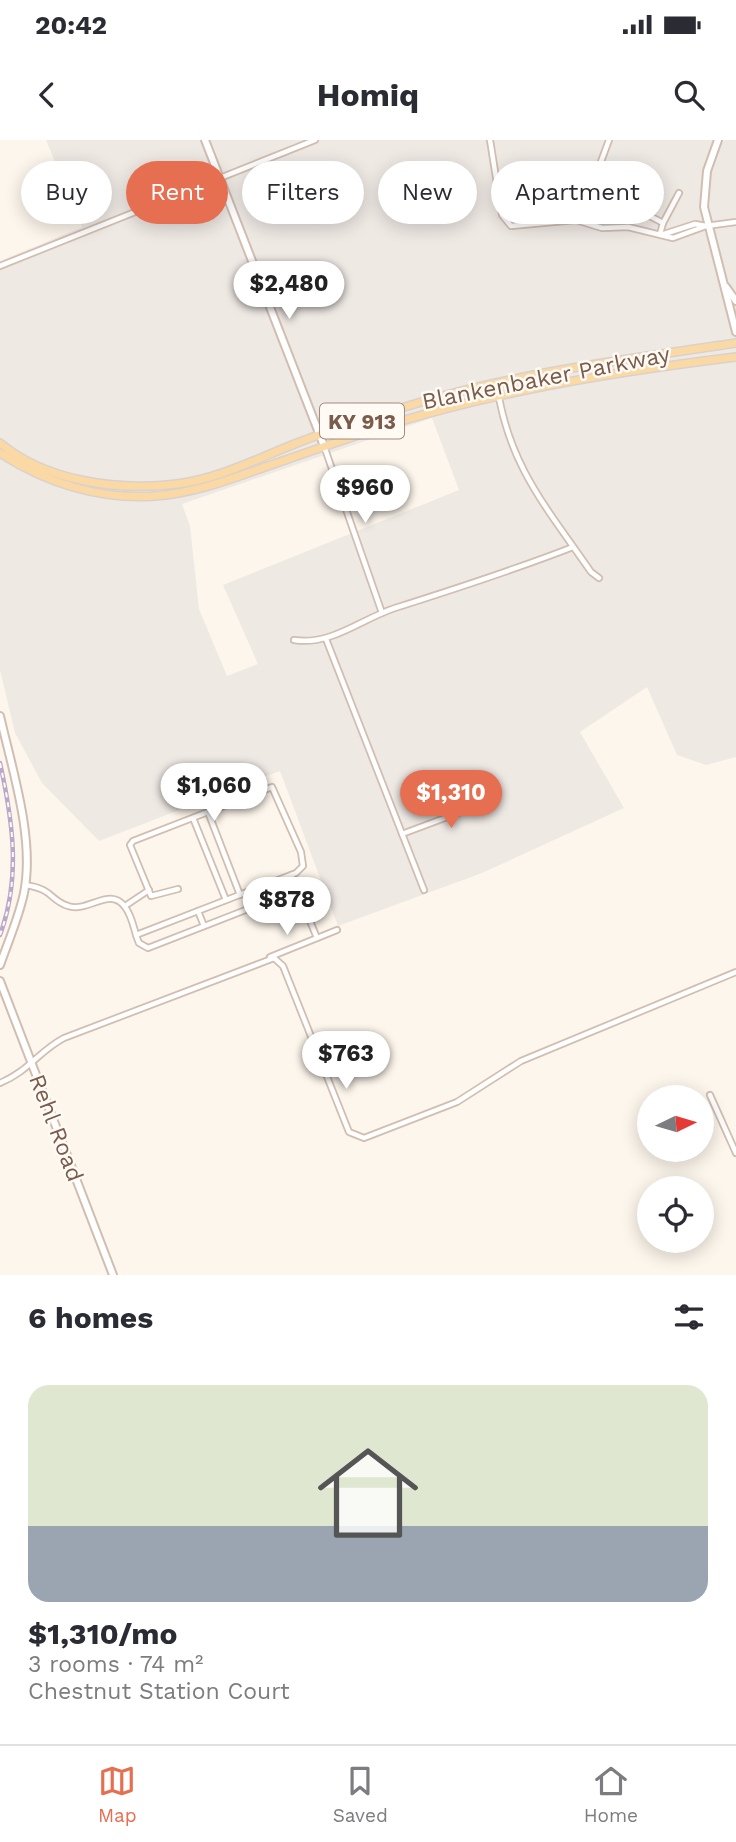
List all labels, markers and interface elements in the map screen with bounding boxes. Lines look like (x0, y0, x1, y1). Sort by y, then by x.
text: 20:42 (35, 10, 107, 40)
icon: back (28, 76, 66, 114)
text: Homiq (317, 76, 419, 114)
icon: search (670, 76, 708, 114)
chip: Buy (21, 161, 112, 224)
chip: Rent (126, 161, 228, 224)
chip: Filters (242, 161, 364, 224)
chip: New (378, 161, 477, 224)
chip: Apartment (491, 161, 664, 224)
pin: $2,480 (232, 262, 346, 321)
text: $2,480 (249, 270, 329, 297)
street label: Blankenbaker Parkway (420, 341, 672, 415)
road number: KY 913 (320, 404, 404, 438)
pin: $960 (324, 466, 406, 525)
text: $960 (336, 474, 394, 501)
pin: $1,060 (157, 764, 271, 823)
pin: $1,310 (394, 770, 508, 830)
text: $1,060 (177, 772, 251, 799)
text: $1,310 (416, 779, 486, 806)
pin: $878 (246, 878, 328, 937)
text: $878 (259, 886, 315, 913)
pin: $763 (305, 1032, 387, 1091)
text: $763 (318, 1040, 374, 1067)
street label: Rehl Road (23, 1071, 89, 1185)
north arrow (637, 1085, 714, 1162)
map controls (637, 1085, 714, 1253)
button: locate (637, 1176, 714, 1253)
icon: filters (670, 1298, 708, 1336)
text: 6 homes (28, 1300, 153, 1335)
icon: home (305, 1430, 431, 1556)
text: $1,310/mo (28, 1616, 177, 1651)
text: 3 rooms · 74 m² (28, 1651, 203, 1678)
text: Chestnut Station Court (28, 1678, 290, 1705)
tab: Map (98, 1762, 137, 1827)
tab: Saved (333, 1762, 388, 1827)
tab: Home (584, 1762, 638, 1827)

